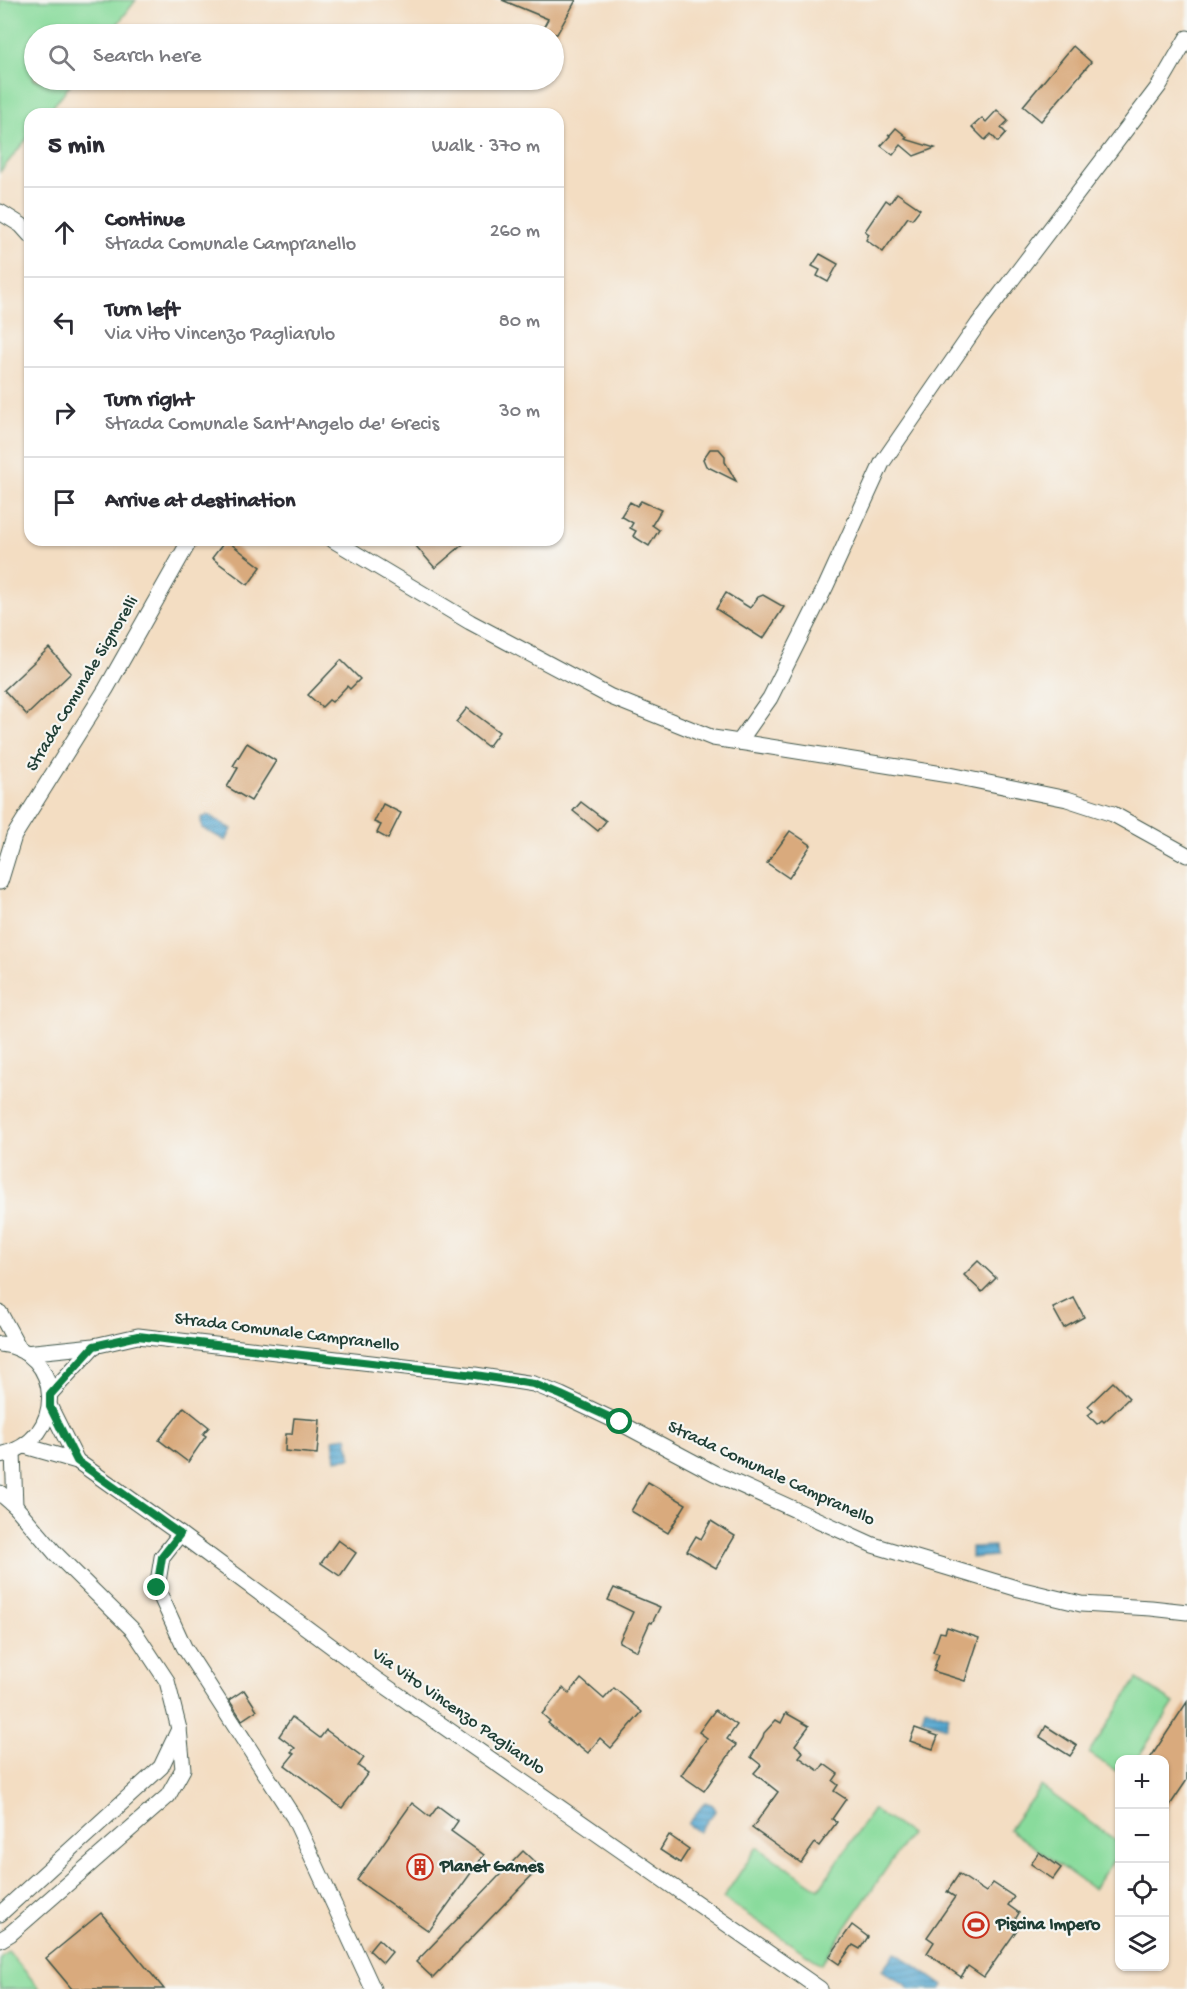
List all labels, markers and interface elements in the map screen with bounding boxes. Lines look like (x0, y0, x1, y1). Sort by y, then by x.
search box (24, 24, 564, 90)
icon: search (45, 41, 78, 74)
text: Search here (93, 44, 201, 70)
text: 5 min (48, 132, 104, 163)
text: Walk · 370 m (432, 136, 540, 159)
text: Continue (105, 208, 185, 234)
icon: ahead (48, 216, 81, 249)
text: 260 m (490, 221, 540, 244)
text: Strada Comunale Campranello (105, 234, 356, 257)
text: Turn left (105, 298, 179, 324)
icon: left (48, 306, 81, 339)
text: 80 m (499, 311, 540, 334)
text: Via Vito Vincenzo Pagliarulo (105, 324, 335, 347)
text: Turn right (105, 388, 193, 414)
icon: right (48, 396, 81, 429)
text: 30 m (499, 401, 540, 424)
text: Strada Comunale Sant'Angelo de' Grecis (105, 414, 439, 437)
icon: arrive (48, 486, 81, 519)
text: Arrive at destination (105, 489, 295, 515)
street label: Strada Comunale Signorelli (22, 592, 144, 776)
street label: Strada Comunale Campranello (174, 1309, 400, 1357)
route start (606, 1408, 632, 1434)
street label: Strada Comunale Campranello (664, 1417, 878, 1531)
route end (143, 1574, 169, 1600)
street label: Via Vito Vincenzo Pagliarulo (366, 1643, 549, 1780)
map controls (1115, 1755, 1169, 1971)
button: + (1115, 1755, 1169, 1809)
button: − (1115, 1809, 1169, 1863)
building icon: Planet Games (405, 1852, 435, 1882)
place label: Planet Games (439, 1857, 545, 1878)
button: locate (1115, 1863, 1169, 1917)
sports icon: Piscina Impero (961, 1910, 991, 1940)
place label: Piscina Impero (995, 1915, 1101, 1936)
button: layers (1115, 1917, 1169, 1971)

